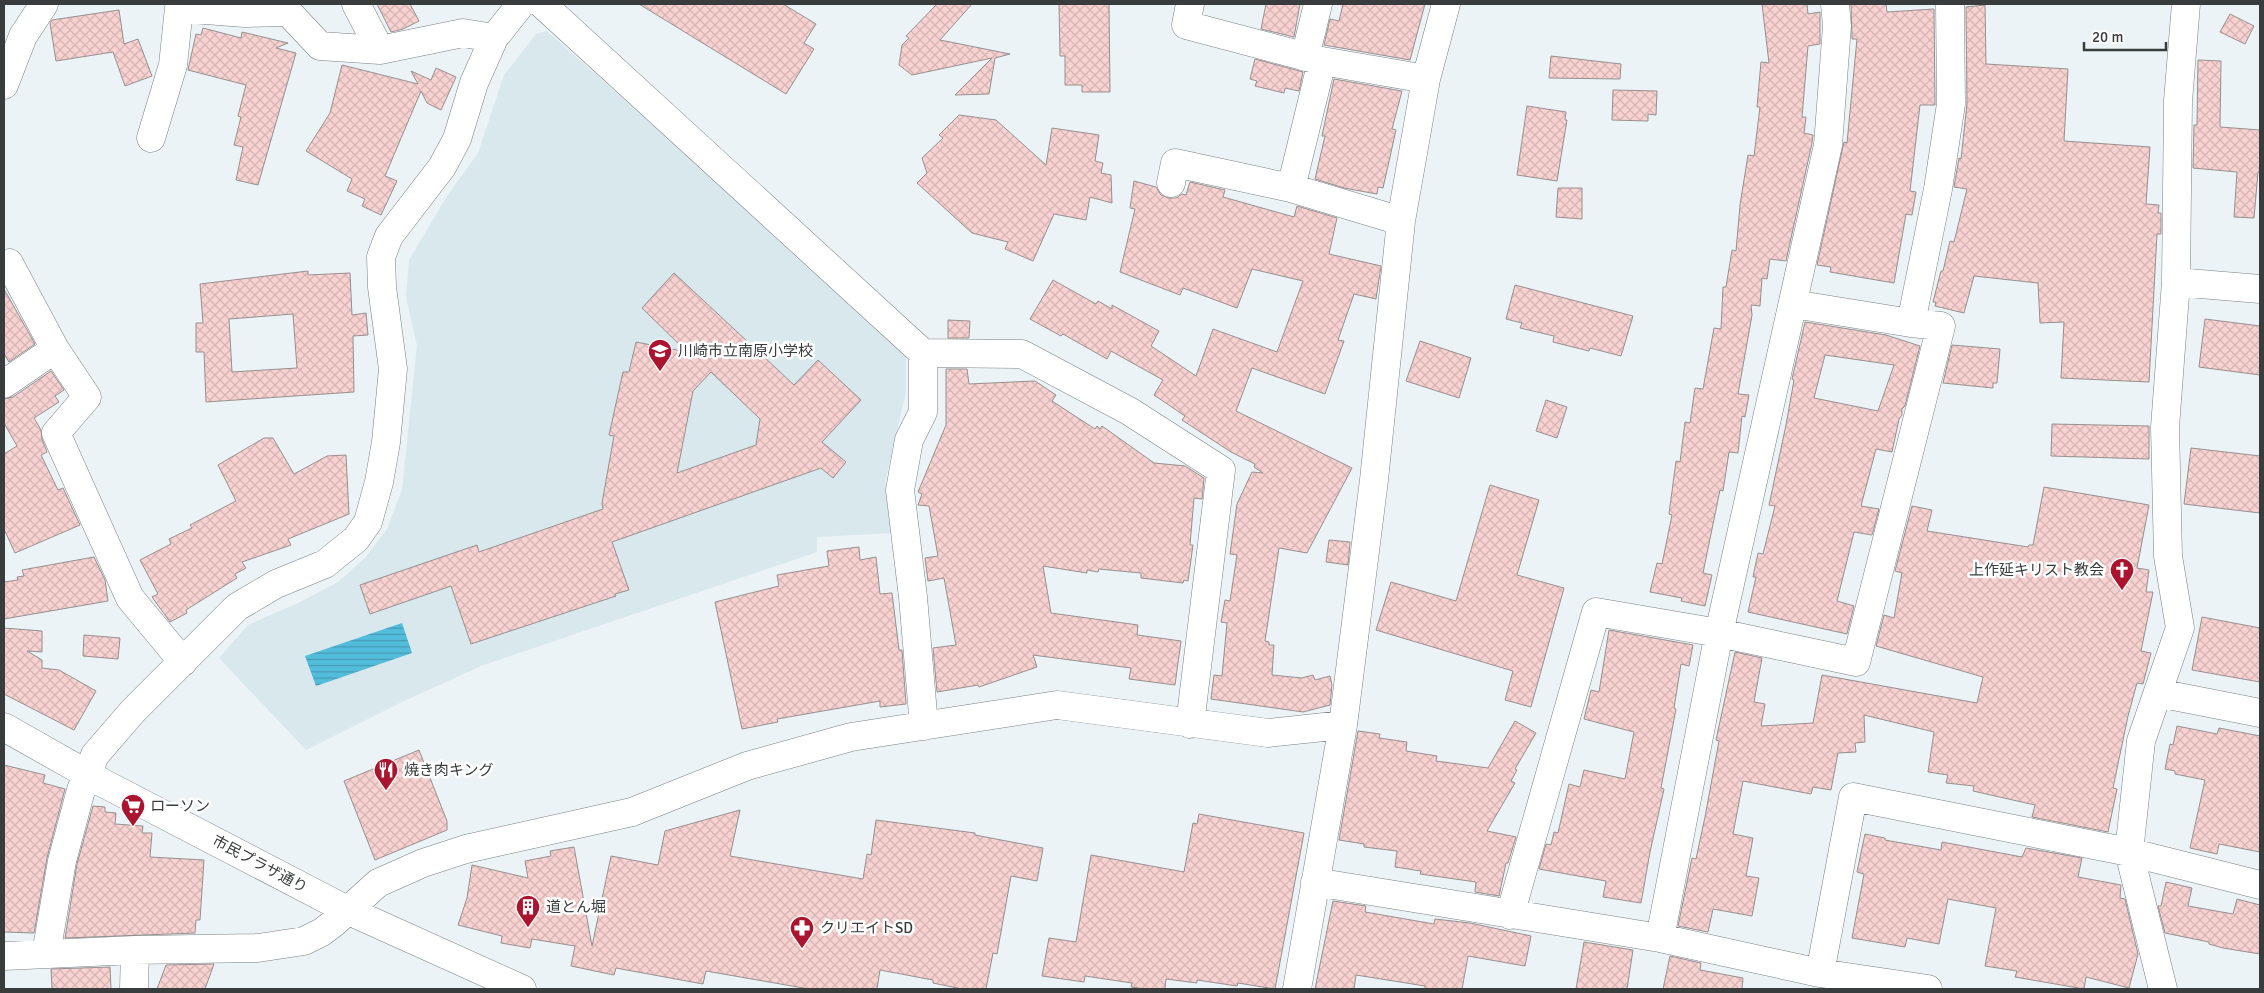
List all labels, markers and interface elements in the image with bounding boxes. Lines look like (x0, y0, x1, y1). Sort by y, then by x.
scale bar (2084, 20, 2166, 52)
text: 20 m (2092, 28, 2123, 46)
school or university icon: 川崎市立南原小学校 (647, 338, 673, 372)
place label: 川崎市立南原小学校 (678, 342, 813, 360)
church icon: 上作延キリスト教会 (2109, 557, 2135, 591)
place label: 上作延キリスト教会 (1969, 561, 2104, 579)
restaurant icon: 焼き肉キング (373, 757, 399, 791)
place label: 焼き肉キング (404, 761, 494, 779)
supermarket icon: ローソン (120, 793, 146, 827)
place label: ローソン (150, 797, 210, 815)
street label: 市民プラザ通り (209, 831, 311, 897)
building icon: 道とん堀 (515, 894, 541, 928)
place label: 道とん堀 (546, 898, 606, 916)
pharmacy icon: クリエイトSD (789, 915, 815, 949)
place label: クリエイトSD (820, 919, 913, 937)

